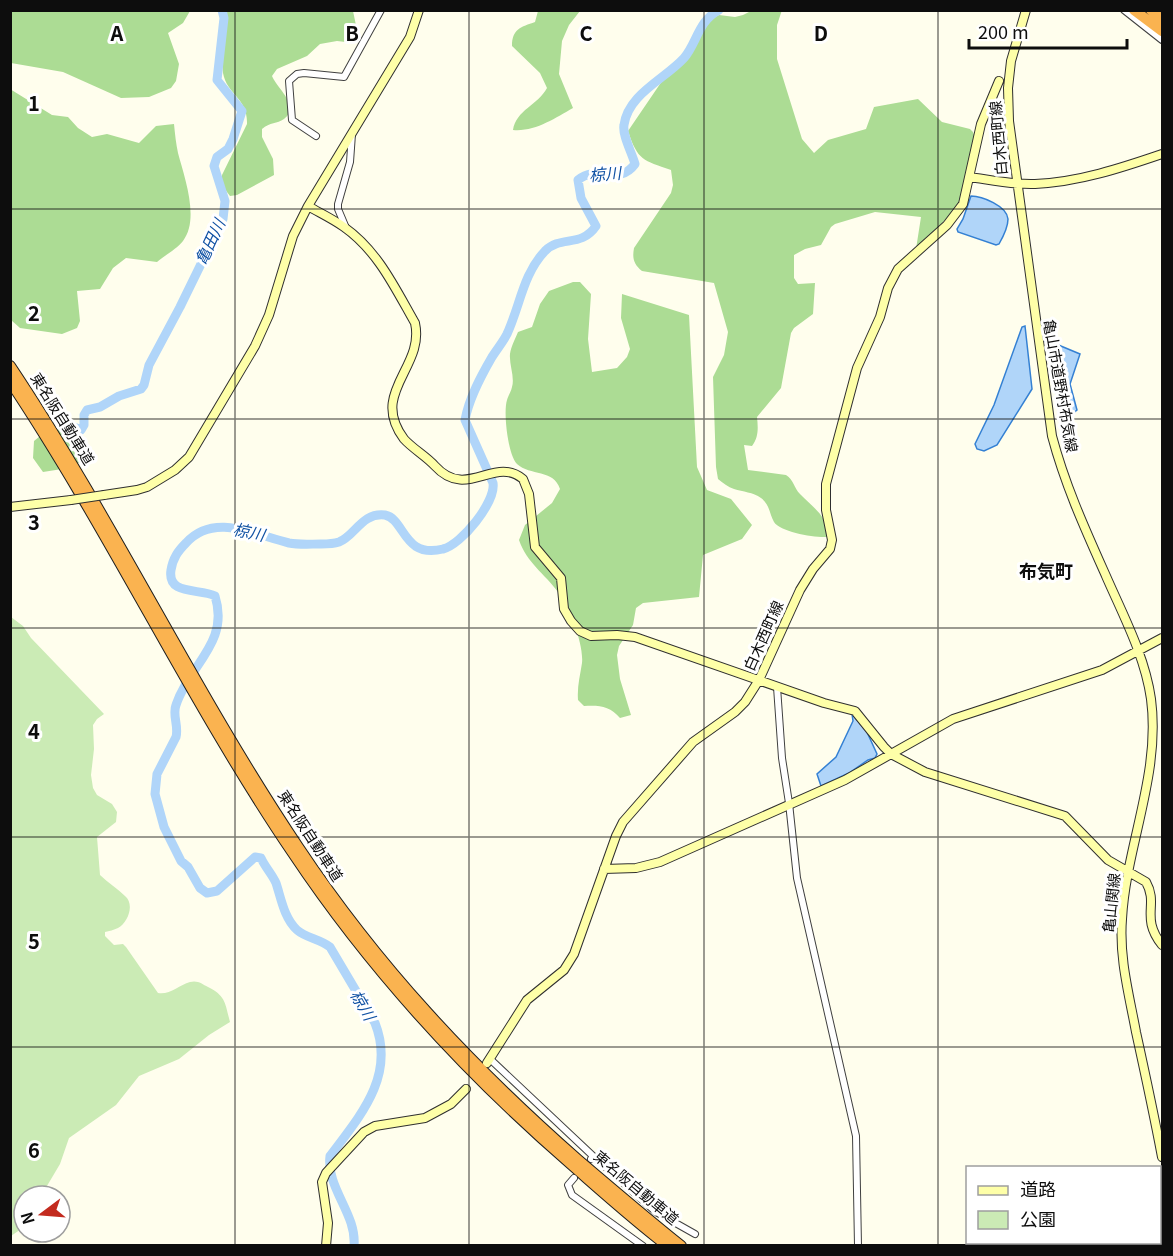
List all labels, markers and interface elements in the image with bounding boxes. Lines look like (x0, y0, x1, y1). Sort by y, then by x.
scale bar (969, 12, 1126, 50)
text: A (110, 18, 124, 47)
text: B (345, 18, 359, 47)
text: C (579, 18, 593, 47)
text: D (814, 18, 828, 47)
text: 200 m (978, 18, 1029, 44)
text: 1 (28, 88, 40, 117)
street label: 白木西町線 (984, 100, 1011, 176)
water label: 椋川 (588, 159, 624, 186)
water label: 亀田川 (188, 213, 231, 268)
text: 2 (28, 298, 40, 327)
street label: 亀山市道野村布気線 (1039, 317, 1084, 454)
street label: 東名阪自動車道 (27, 368, 100, 468)
text: 3 (28, 507, 40, 536)
water label: 椋川 (231, 516, 269, 546)
district label: 布気町 (1019, 557, 1073, 583)
street label: 白木西町線 (738, 597, 787, 674)
text: 4 (28, 716, 40, 745)
street label: 東名阪自動車道 (274, 785, 349, 885)
street label: 亀山関線 (1097, 872, 1124, 934)
text: 5 (28, 926, 40, 955)
water label: 椋川 (345, 985, 383, 1026)
text: 6 (28, 1135, 40, 1164)
street label: 東名阪自動車道 (590, 1145, 684, 1229)
legend (966, 1166, 1161, 1244)
text: 道路 (1020, 1175, 1056, 1201)
north arrow (12, 1184, 72, 1244)
text: 公園 (1020, 1205, 1056, 1231)
text: N (13, 1209, 40, 1227)

